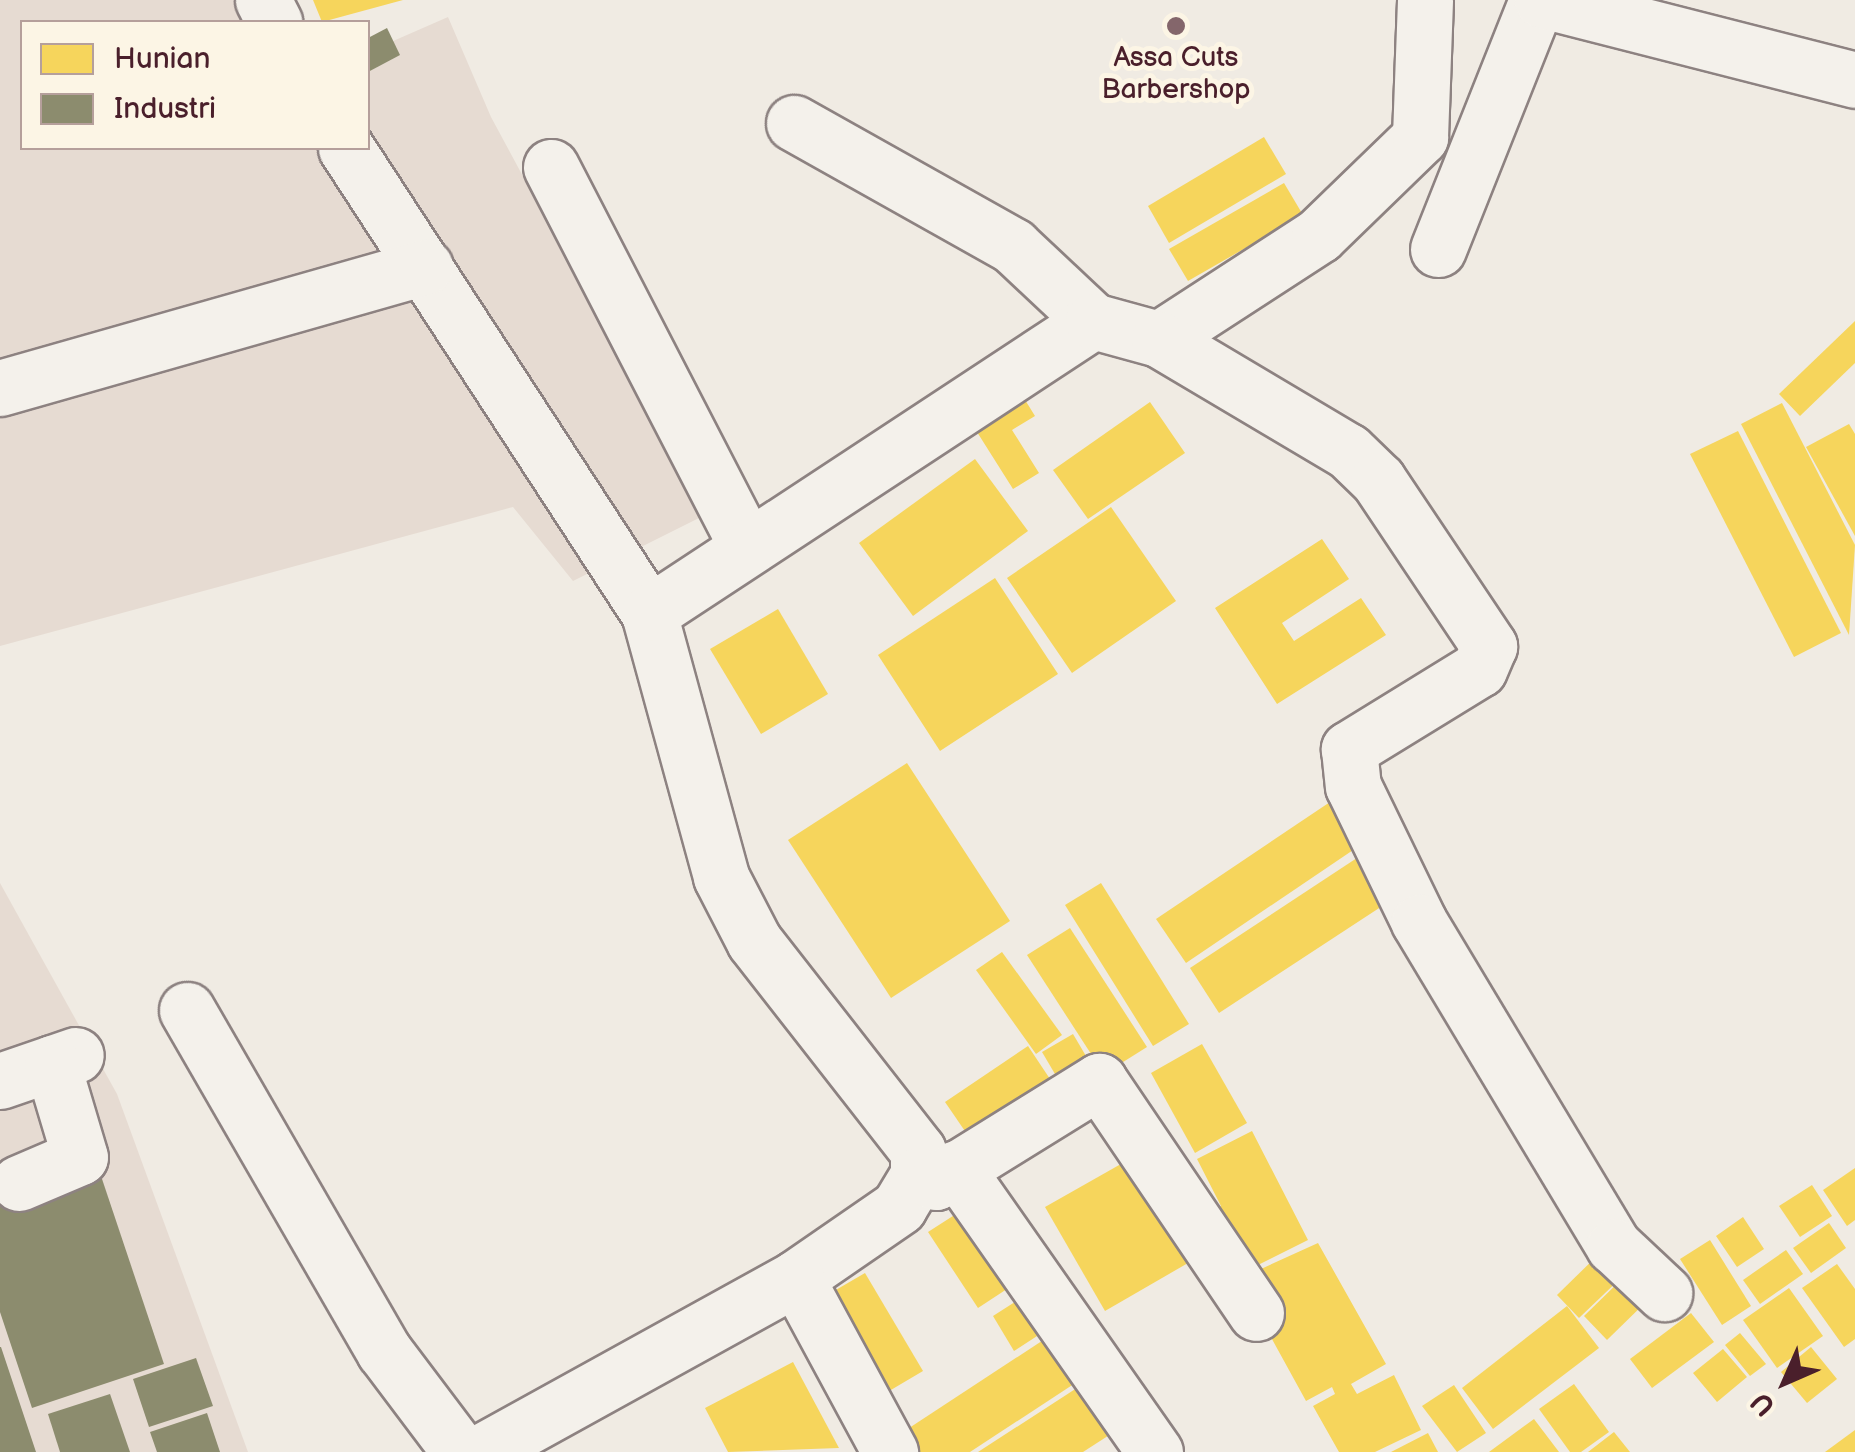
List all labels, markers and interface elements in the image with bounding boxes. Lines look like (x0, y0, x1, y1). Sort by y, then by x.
marker: Assa Cuts Barbershop (1165, 15, 1187, 37)
legend (20, 20, 370, 150)
text: Hunian (114, 41, 210, 77)
place label: Assa Cuts Barbershop (1101, 41, 1251, 107)
text: Industri (114, 91, 216, 127)
north arrow (1735, 1332, 1835, 1432)
text: U (1745, 1385, 1782, 1422)

